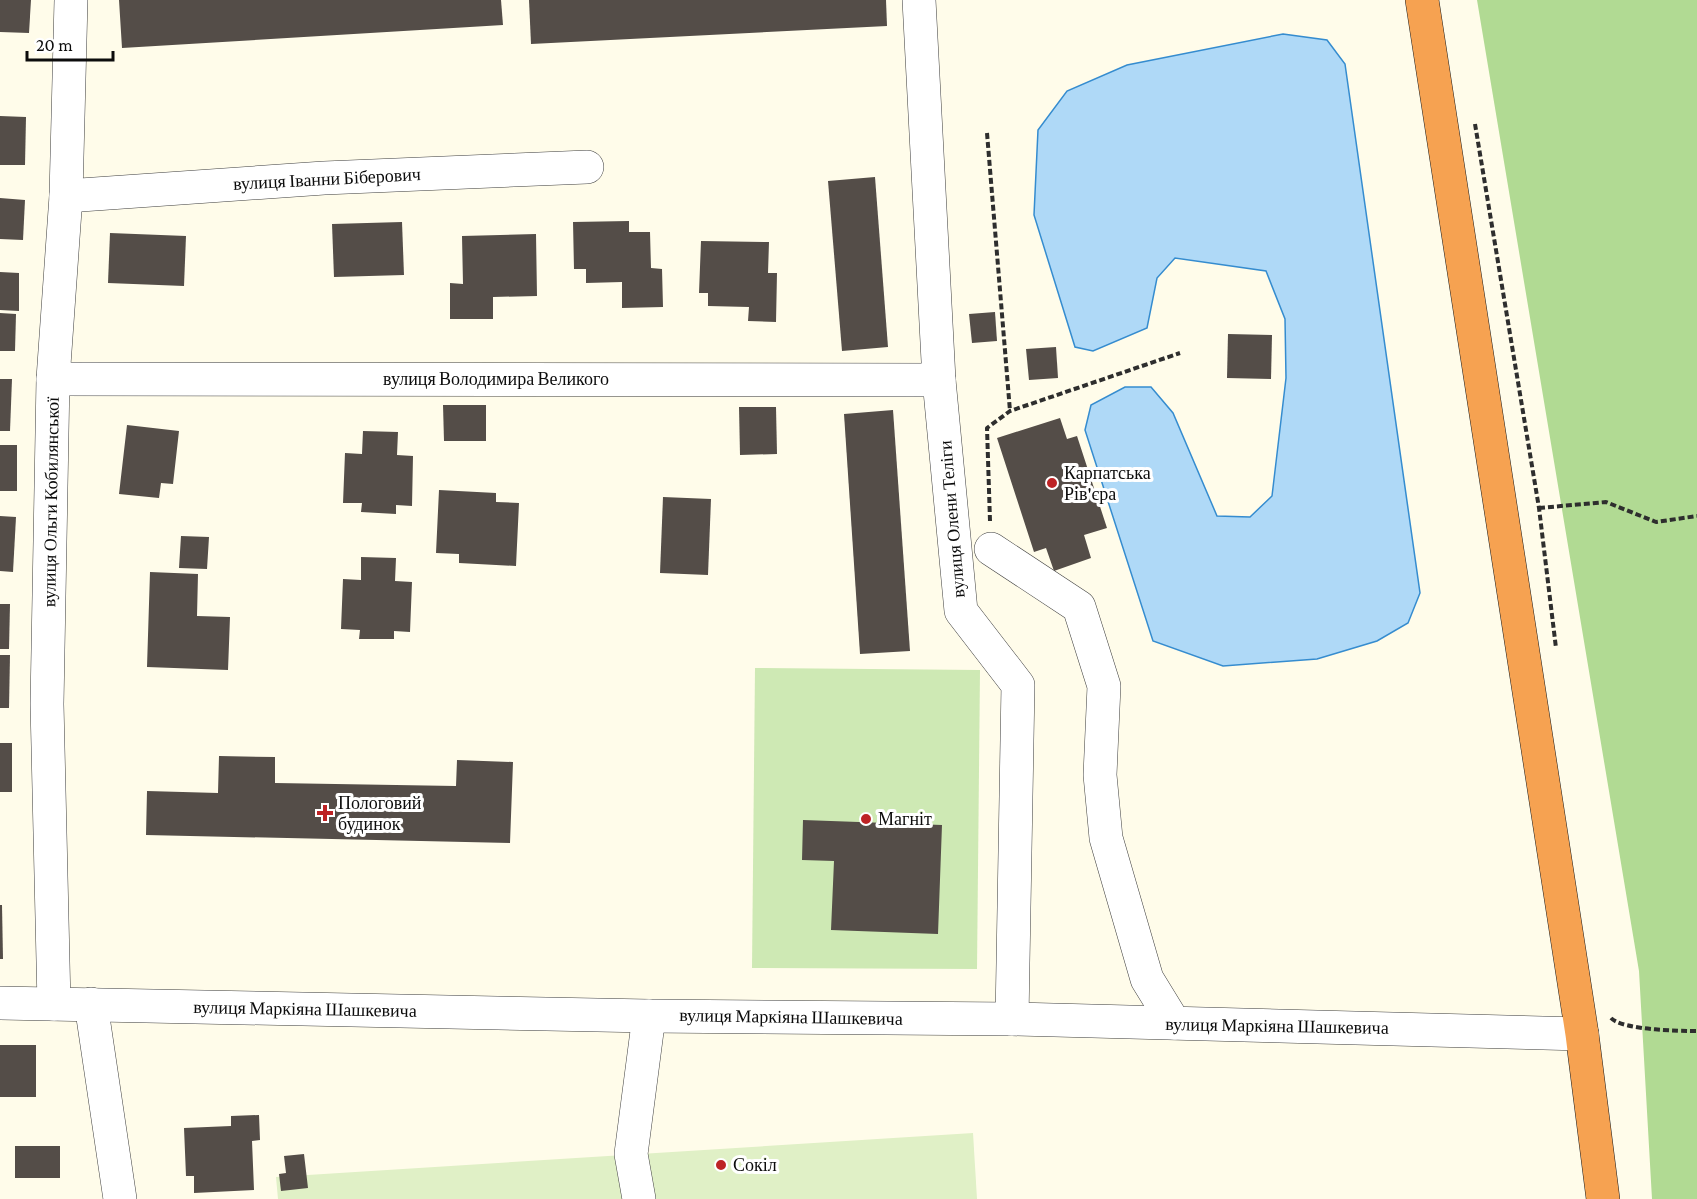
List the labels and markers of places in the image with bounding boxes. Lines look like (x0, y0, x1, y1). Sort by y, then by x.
place label: Карпатська Рів'єра (1064, 463, 1151, 504)
marker: Карпатська Рів'єра (1045, 476, 1059, 490)
place label: Пологовий будинок (338, 793, 422, 834)
marker: Пологовий будинок (316, 804, 334, 822)
place label: Магніт (878, 809, 932, 829)
marker: Магніт (859, 812, 873, 826)
place label: Сокіл (733, 1155, 777, 1175)
marker: Сокіл (714, 1158, 728, 1172)

